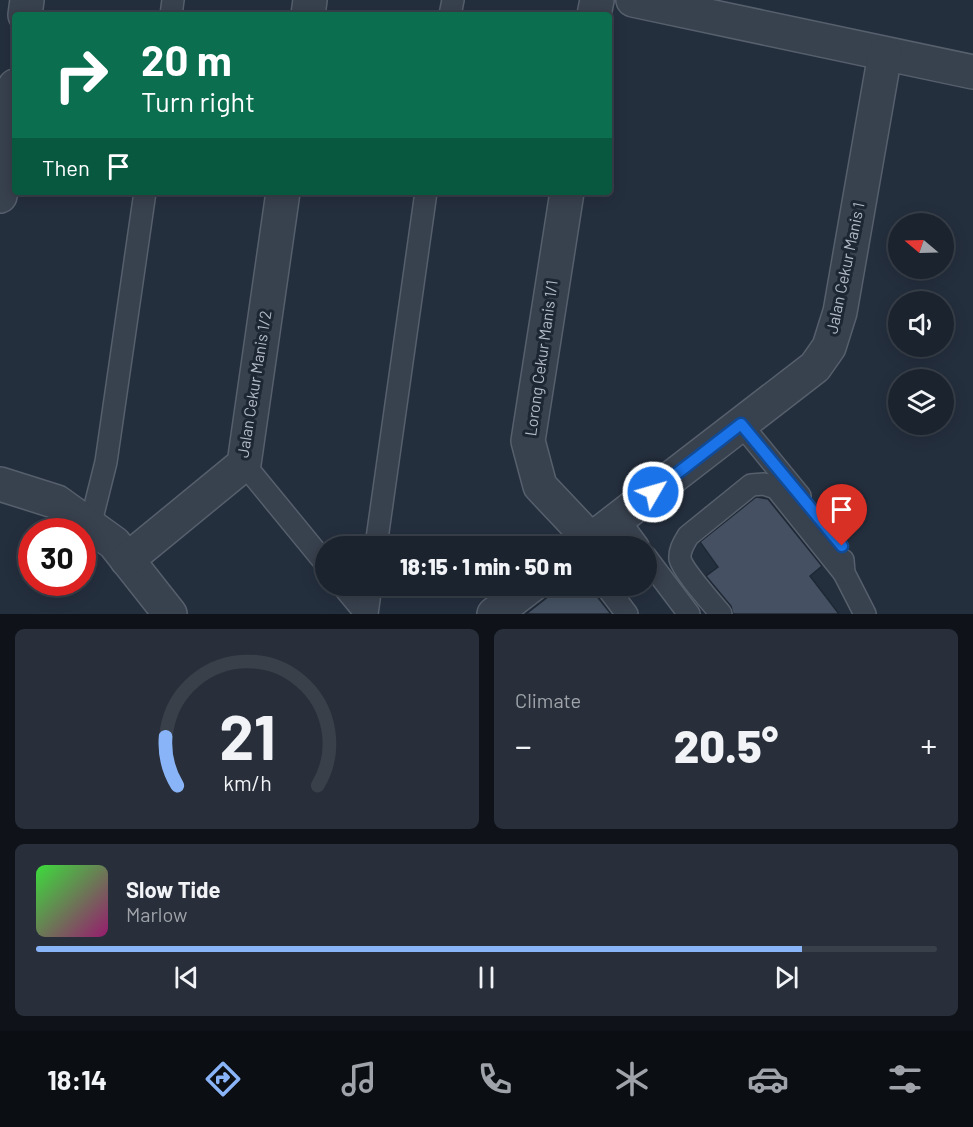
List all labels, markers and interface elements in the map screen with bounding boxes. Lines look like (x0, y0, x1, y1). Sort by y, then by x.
text: 20 m (141, 34, 232, 84)
icon: right (42, 36, 120, 114)
text: Turn right (141, 85, 255, 117)
icon: arrive (102, 150, 135, 183)
text: Then (42, 154, 90, 180)
street label: Jalan Cekur Manis 1 (821, 201, 868, 335)
north arrow (888, 213, 954, 279)
map controls (888, 213, 954, 435)
street label: Lorong Cekur Manis 1/1 (520, 279, 561, 437)
button: sound (888, 291, 954, 357)
street label: Jalan Cekur Manis 1/2 (232, 309, 275, 459)
button: layers (888, 369, 954, 435)
position arrow (621, 460, 685, 524)
pin (816, 484, 867, 546)
icon: arrive (825, 493, 858, 526)
speed limit sign: 30 (18, 518, 96, 596)
text: 18:15 · 1 min · 50 m (400, 553, 572, 579)
text: Climate (515, 688, 581, 712)
text: 21 (219, 698, 275, 772)
text: 20.5° (674, 718, 778, 772)
text: − (515, 725, 532, 765)
text: + (921, 725, 937, 765)
text: km/h (223, 770, 271, 795)
text: Slow Tide (126, 876, 221, 902)
text: Marlow (126, 902, 187, 926)
icon: previous (170, 961, 203, 994)
icon: pause (470, 961, 503, 994)
icon: next (770, 961, 803, 994)
icon: directions (202, 1058, 244, 1100)
icon: music (338, 1058, 380, 1100)
icon: phone (474, 1058, 516, 1100)
icon: climate (611, 1058, 653, 1100)
icon: car (747, 1058, 789, 1100)
icon: filters (884, 1058, 926, 1100)
text: 18:14 (47, 1063, 107, 1095)

